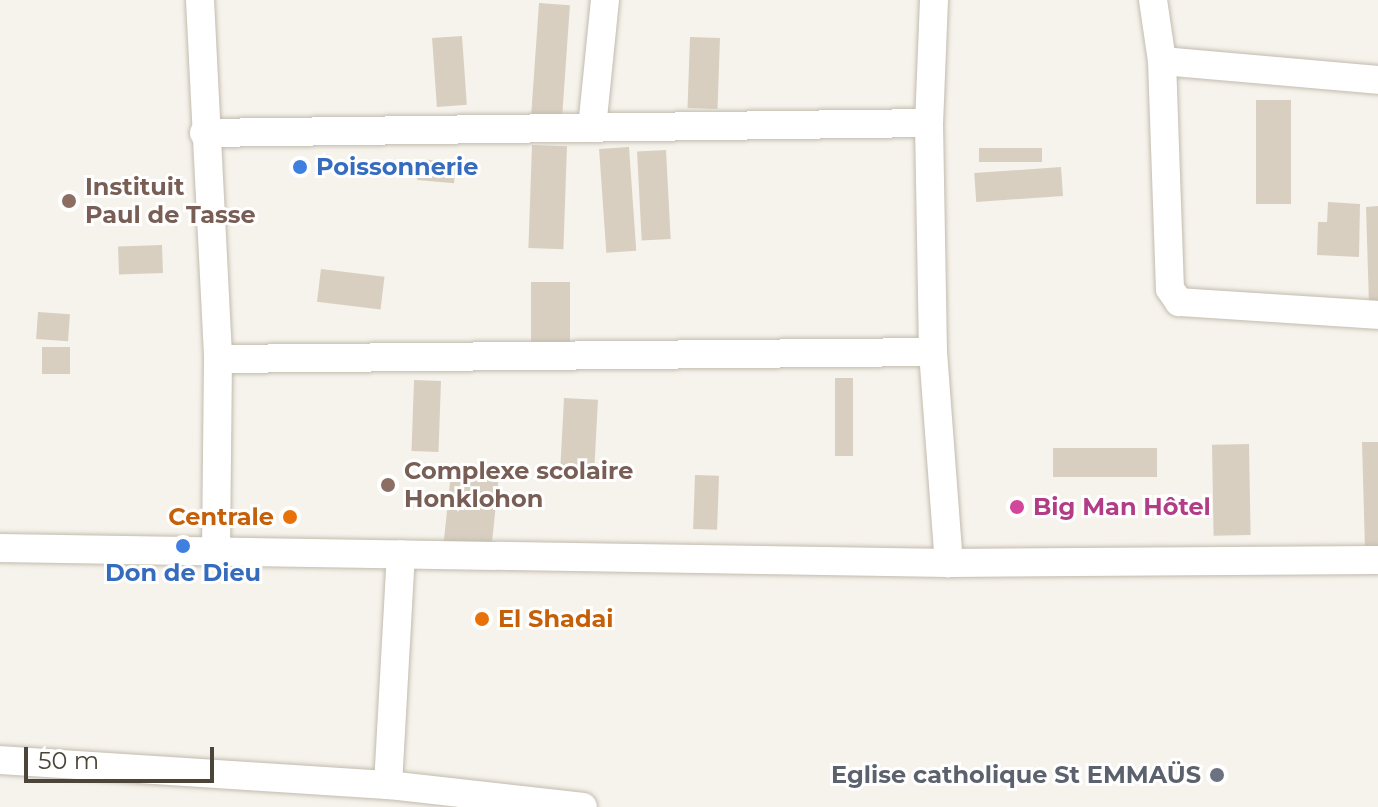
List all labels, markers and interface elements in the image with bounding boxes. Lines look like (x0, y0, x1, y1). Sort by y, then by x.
place label: Poissonnerie (316, 153, 478, 181)
marker: Poissonnerie (291, 158, 309, 176)
place label: Instituit Paul de Tasse (85, 173, 256, 229)
marker: Instituit Paul de Tasse (60, 192, 78, 210)
place label: Complexe scolaire Honklohon (404, 457, 633, 513)
marker: Complexe scolaire Honklohon (379, 476, 397, 494)
place label: Big Man Hôtel (1033, 493, 1211, 521)
marker: Big Man Hôtel (1008, 498, 1026, 516)
place label: Centrale (168, 503, 274, 531)
marker: Centrale (281, 508, 299, 526)
marker: Don de Dieu (174, 537, 192, 555)
place label: Don de Dieu (105, 559, 261, 587)
place label: El Shadai (498, 605, 614, 633)
marker: El Shadai (473, 610, 491, 628)
scale bar (28, 731, 218, 781)
text: 50 m (38, 746, 99, 775)
place label: Eglise catholique St EMMAÜS (831, 761, 1201, 789)
marker: Eglise catholique St EMMAÜS (1208, 766, 1226, 784)

